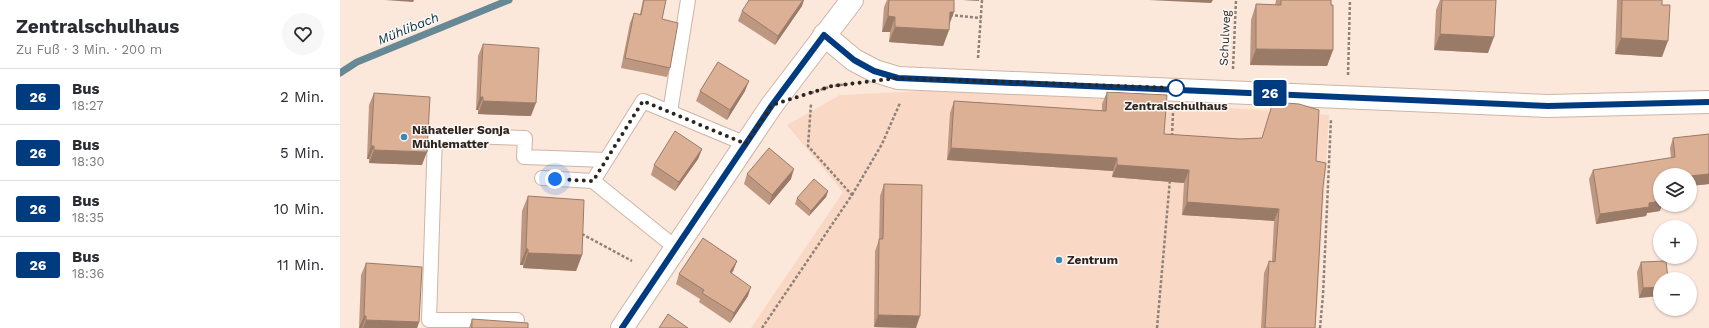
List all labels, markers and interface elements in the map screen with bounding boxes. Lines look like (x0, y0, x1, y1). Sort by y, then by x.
water label: Mühlibach (375, 9, 441, 47)
street label: Schulweg (1217, 9, 1233, 66)
button: heart (282, 13, 324, 55)
text: Zentralschulhaus (16, 15, 179, 38)
text: Zu Fuß · 3 Min. · 200 m (16, 42, 162, 57)
marker: Zentralschulhaus (1167, 79, 1185, 97)
text: Bus (72, 80, 100, 98)
line badge: 26 (1252, 80, 1288, 106)
text: 26 (1262, 85, 1278, 101)
text: 2 Min. (280, 88, 324, 106)
text: 26 (30, 89, 46, 105)
text: 18:27 (72, 98, 104, 113)
place label: Zentralschulhaus (1124, 99, 1228, 113)
place label: Nähatelier Sonja Mühlematter (412, 123, 510, 151)
marker: Nähatelier Sonja Mühlematter (399, 132, 409, 142)
text: Bus (72, 136, 100, 154)
text: 5 Min. (280, 144, 324, 162)
text: 26 (30, 145, 46, 161)
text: 18:30 (72, 154, 105, 169)
map controls (1653, 168, 1697, 316)
button: layers (1653, 168, 1697, 212)
your location (545, 169, 565, 189)
text: Bus (72, 192, 100, 210)
text: 10 Min. (274, 200, 324, 218)
text: 26 (30, 201, 46, 217)
text: 18:35 (72, 210, 104, 225)
button: + (1653, 220, 1697, 264)
text: Bus (72, 248, 100, 266)
place label: Zentrum (1067, 253, 1118, 267)
marker: Zentrum (1054, 255, 1064, 265)
text: 11 Min. (277, 256, 324, 274)
text: 26 (30, 257, 46, 273)
text: 18:36 (72, 266, 104, 281)
button: − (1653, 272, 1697, 316)

